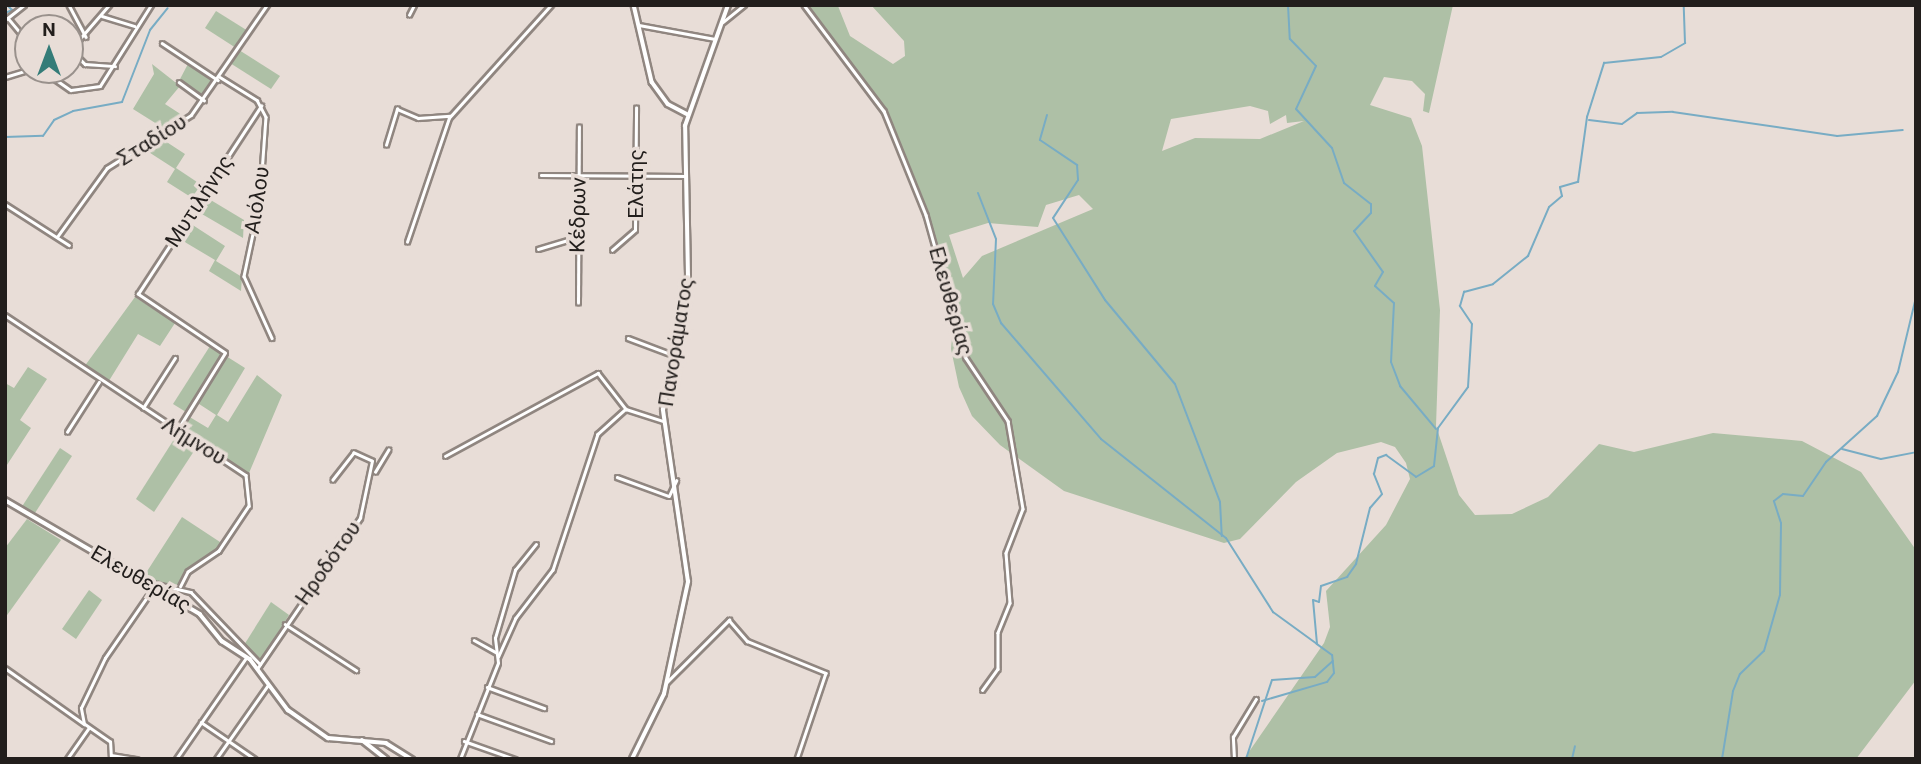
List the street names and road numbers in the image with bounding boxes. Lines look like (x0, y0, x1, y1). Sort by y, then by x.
street label: Σταδίου (113, 109, 191, 171)
street label: Ελάτης (623, 149, 649, 219)
street label: Μυτιλήνης (160, 150, 238, 252)
street label: Αιόλου (239, 165, 275, 235)
street label: Κέδρων (565, 177, 591, 253)
street label: Ελευθερίας (924, 244, 978, 358)
street label: Πανοράματος (653, 276, 699, 408)
street label: Λήμνου (157, 411, 231, 471)
street label: Ηροδότου (290, 516, 366, 610)
street label: Ελευθερίας (86, 540, 196, 618)

